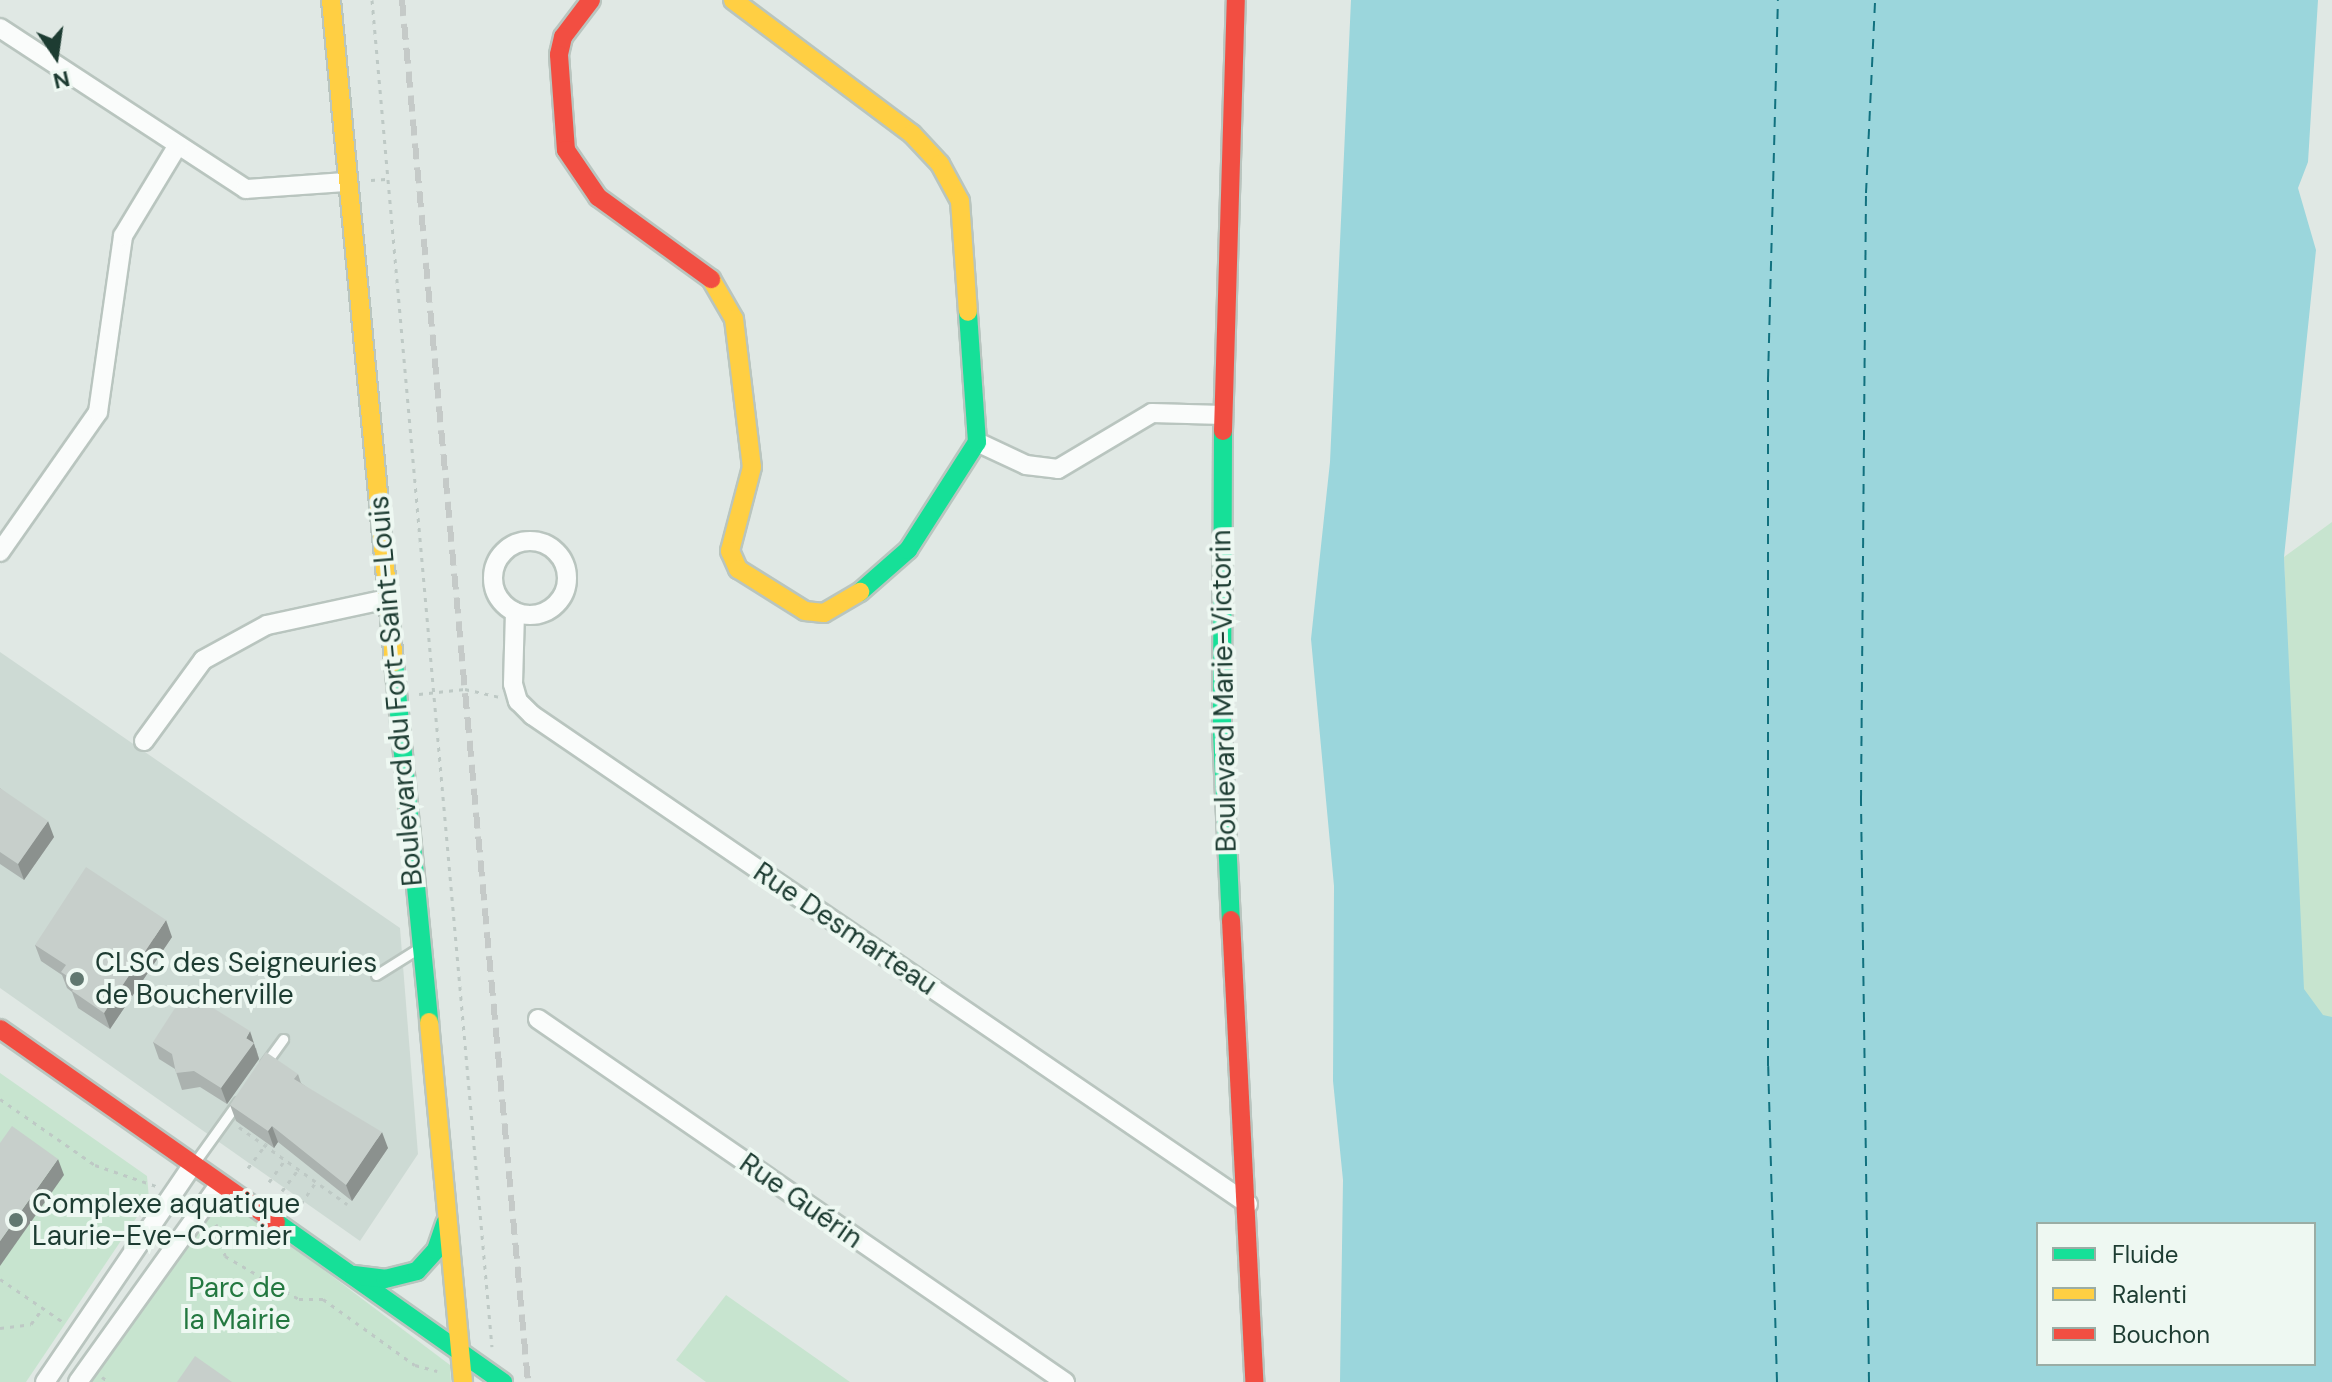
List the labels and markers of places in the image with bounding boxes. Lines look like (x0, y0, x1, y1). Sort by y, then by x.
place label: CLSC des Seigneuries de Boucherville (95, 946, 377, 1012)
marker: CLSC des Seigneuries de Boucherville (66, 968, 88, 990)
place label: Complexe aquatique Laurie-Eve-Cormier (32, 1187, 300, 1253)
marker: Complexe aquatique Laurie-Eve-Cormier (7, 1211, 25, 1229)

